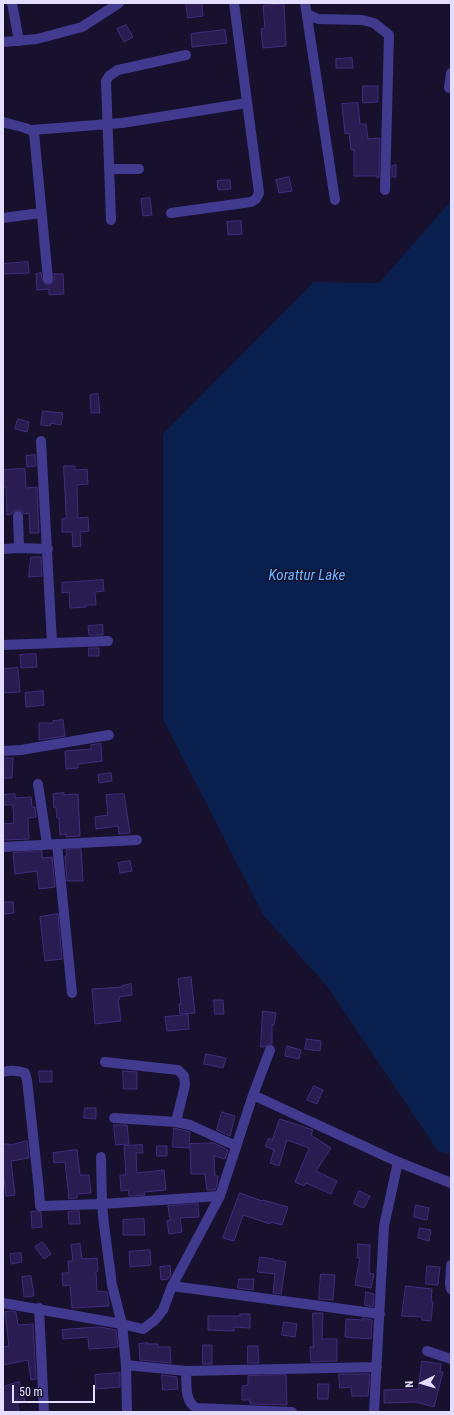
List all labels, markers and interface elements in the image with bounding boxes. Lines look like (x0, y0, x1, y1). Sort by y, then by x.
water label: Korattur Lake (269, 567, 345, 585)
north arrow (402, 1363, 442, 1403)
scale bar (14, 1377, 97, 1403)
text: N (403, 1380, 416, 1388)
text: 50 m (19, 1385, 43, 1399)

